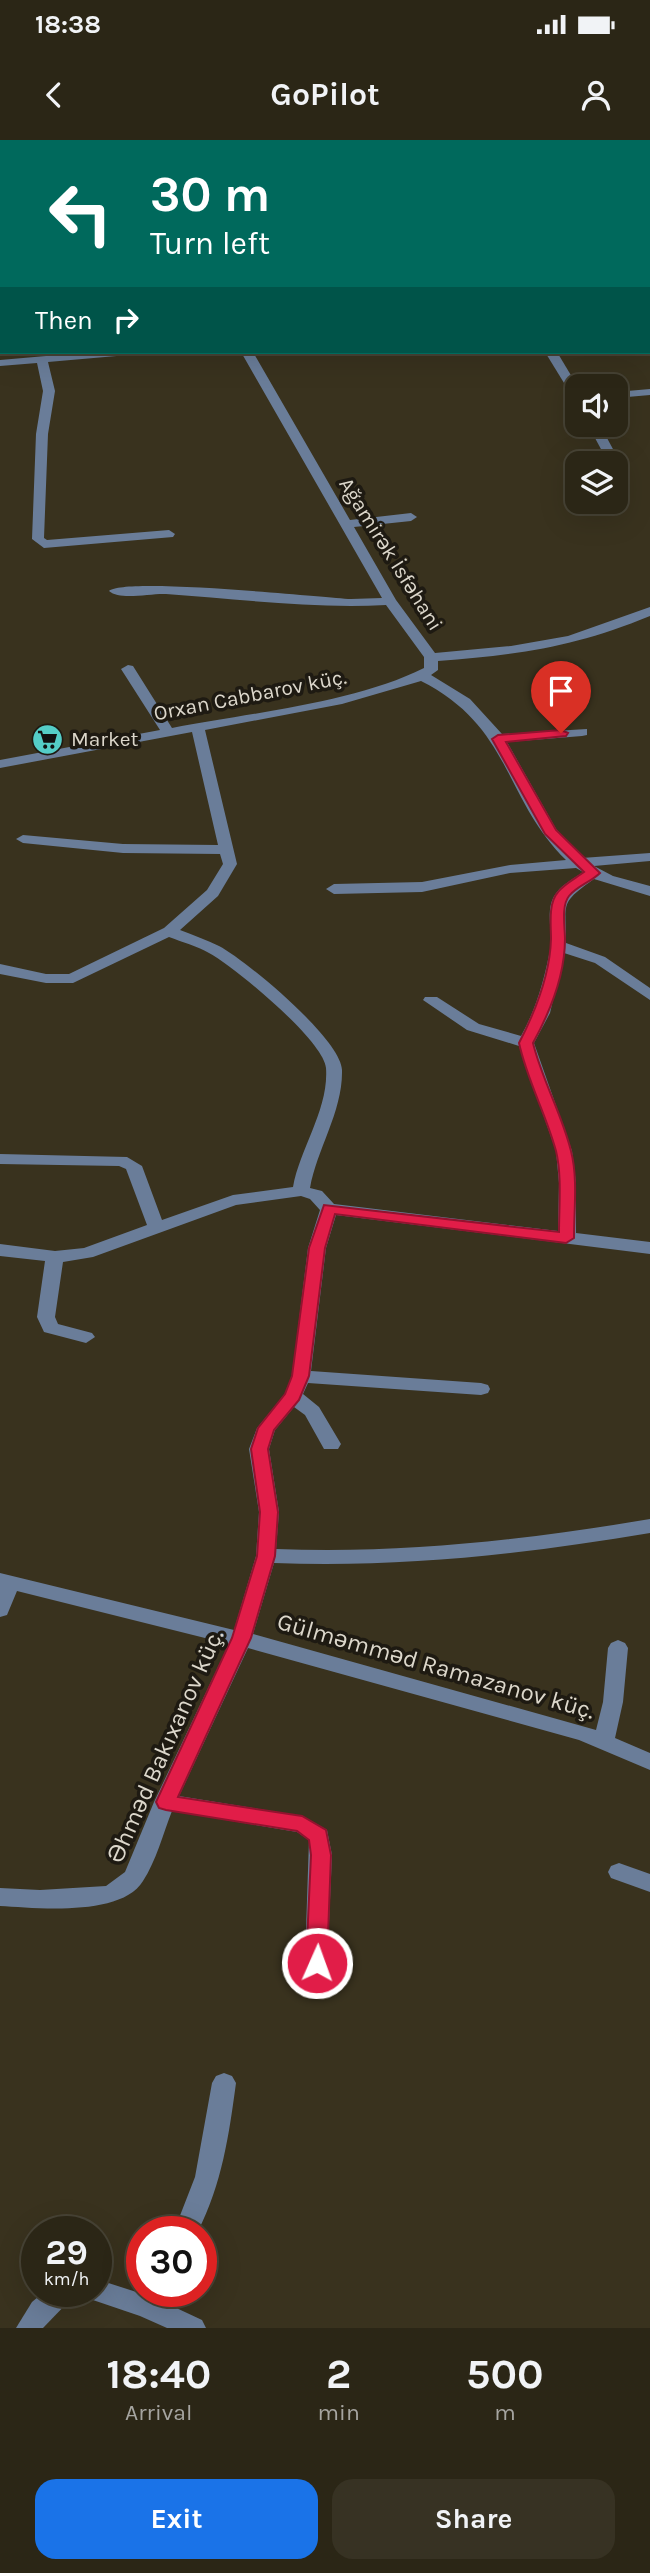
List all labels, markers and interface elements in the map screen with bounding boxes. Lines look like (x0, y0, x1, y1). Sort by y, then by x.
text: 18:38 (35, 9, 101, 40)
icon: back (35, 76, 73, 114)
text: GoPilot (270, 76, 380, 113)
icon: person (577, 76, 615, 114)
text: 30 m (150, 166, 270, 223)
icon: left (35, 168, 126, 259)
text: Turn left (150, 225, 270, 262)
icon: right (107, 301, 145, 339)
text: Then (35, 305, 93, 336)
map controls (565, 374, 628, 514)
button: sound (565, 374, 628, 437)
button: layers (565, 451, 628, 514)
street label: Ağamirək İsfəhani (334, 473, 448, 635)
pin (531, 661, 591, 733)
street label: Orxan Cabbarov küç. (152, 664, 349, 725)
icon: arrive (542, 672, 580, 710)
supermarket icon: Market (31, 722, 65, 756)
place label: Market (71, 727, 139, 751)
street label: Gülməmməd Ramazanov küç. (274, 1607, 598, 1725)
street label: Əhməd Bakıxanov küç. (101, 1625, 229, 1867)
position arrow (280, 1926, 354, 2000)
speed limit sign: 30 (126, 2216, 217, 2307)
text: 29 (45, 2232, 88, 2273)
text: km/h (44, 2268, 89, 2290)
text: 18:40 (106, 2349, 211, 2399)
text: 2 (326, 2349, 351, 2399)
text: 500 (466, 2349, 544, 2399)
text: Arrival (125, 2399, 192, 2426)
text: min (318, 2399, 360, 2426)
text: m (494, 2399, 516, 2426)
button: Exit (35, 2479, 318, 2559)
button: Share (332, 2479, 615, 2559)

